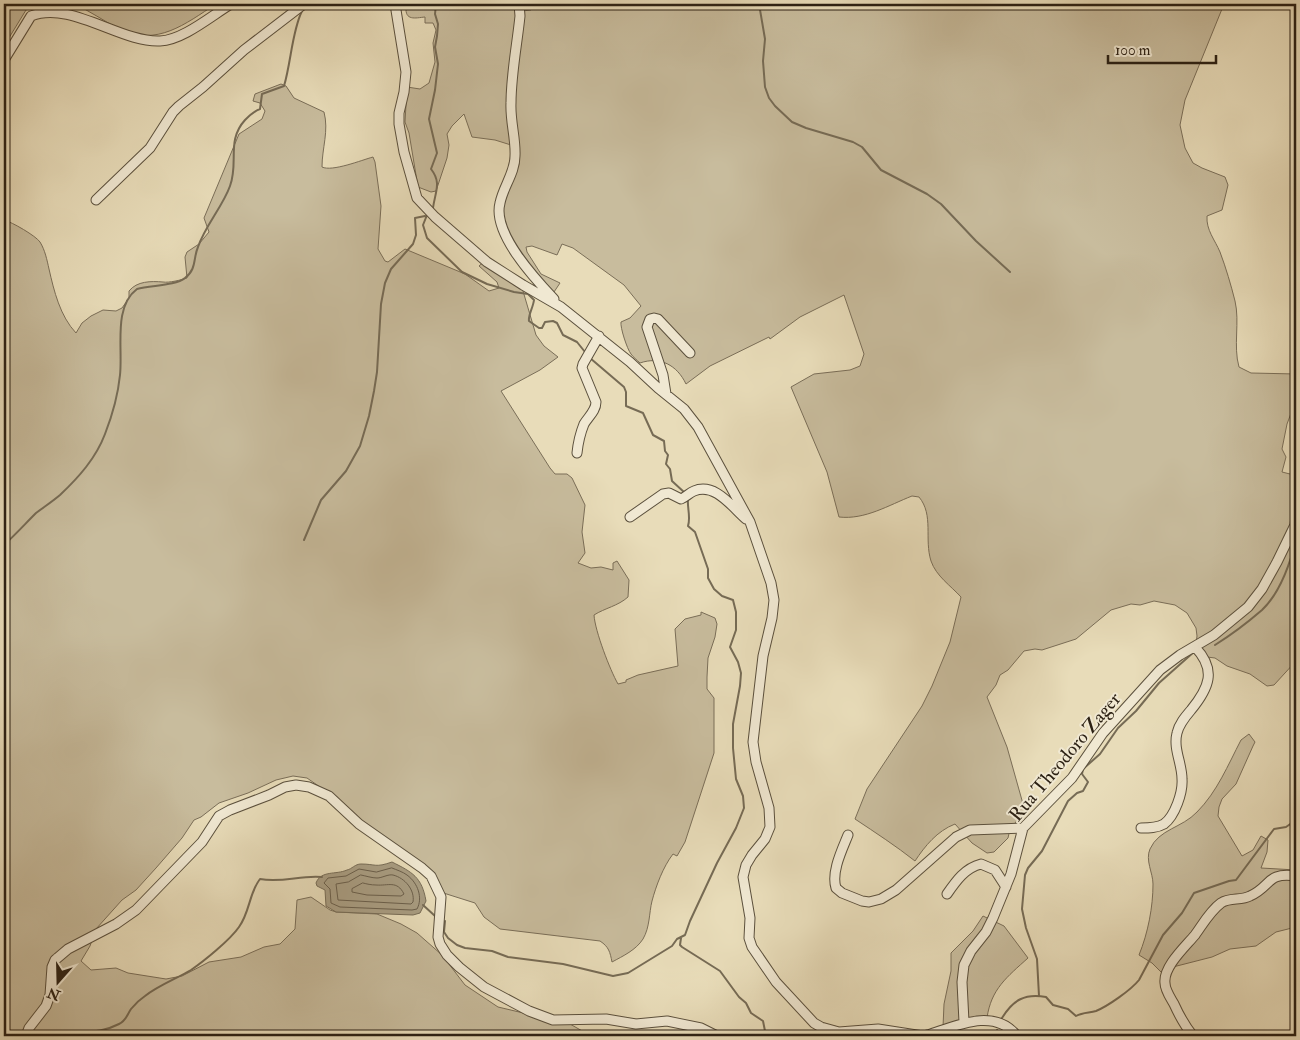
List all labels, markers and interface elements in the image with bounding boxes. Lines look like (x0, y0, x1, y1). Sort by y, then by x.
scale bar (1108, 32, 1215, 64)
text: 100 m (1115, 41, 1151, 60)
street label: Rua Theodoro Zager (1004, 688, 1126, 826)
north arrow (32, 958, 82, 1008)
text: N (44, 983, 63, 1004)

